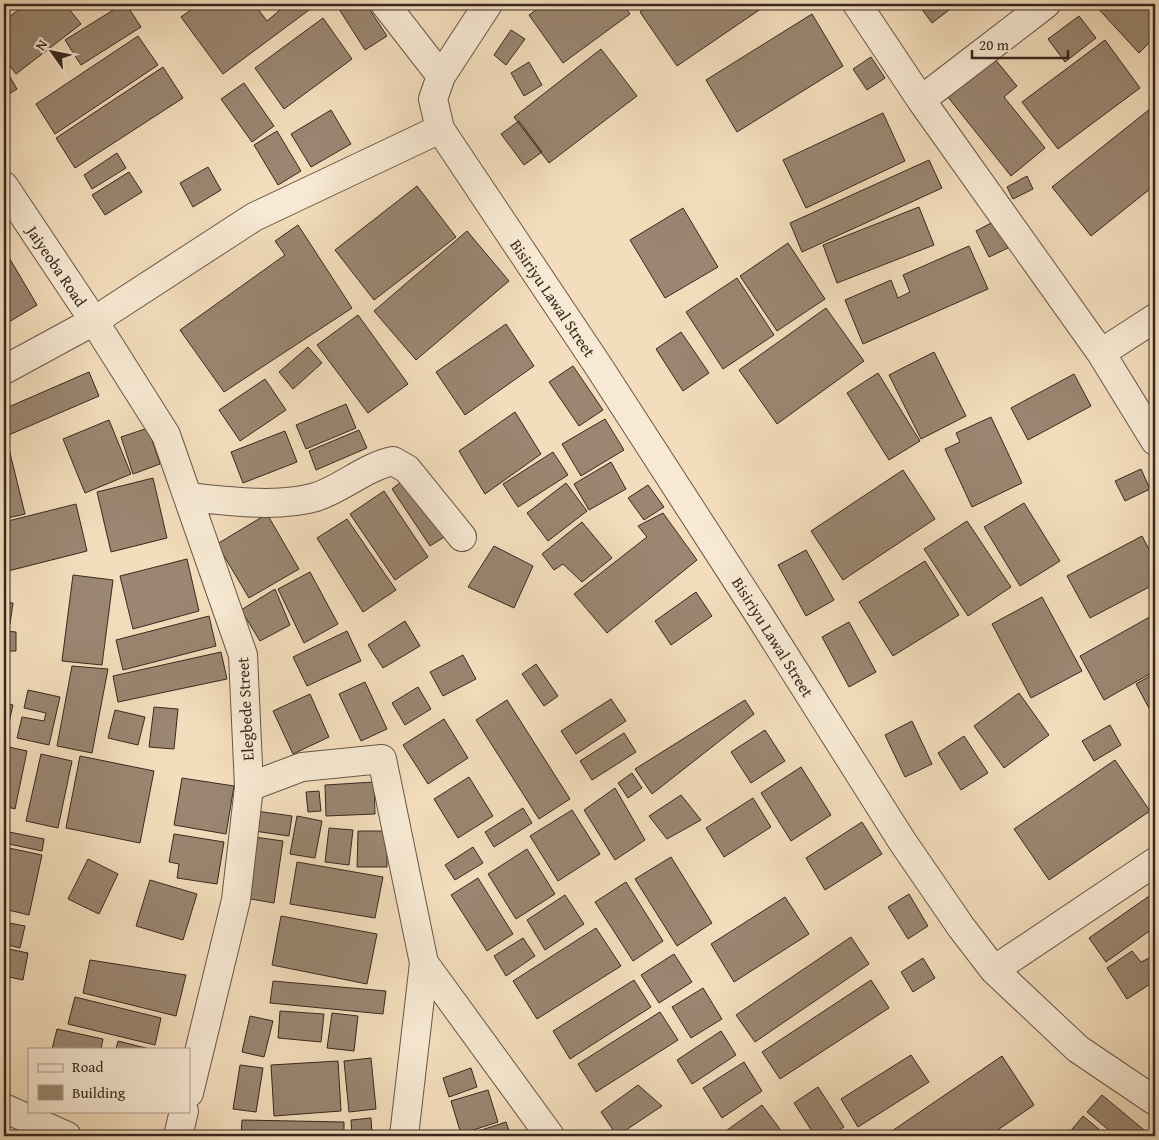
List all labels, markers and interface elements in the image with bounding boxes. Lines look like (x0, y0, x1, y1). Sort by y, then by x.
north arrow (28, 28, 78, 78)
scale bar (972, 28, 1068, 60)
text: 20 m (979, 34, 1010, 55)
text: N (30, 35, 52, 54)
street label: Jaiyeoba Road (20, 219, 93, 312)
street label: Bisiriyu Lawal Street (504, 234, 602, 362)
street label: Bisiriyu Lawal Street (726, 572, 820, 702)
street label: Elegbede Street (230, 656, 260, 762)
legend (28, 1048, 190, 1112)
text: Road (72, 1056, 103, 1077)
text: Building (72, 1082, 126, 1103)

